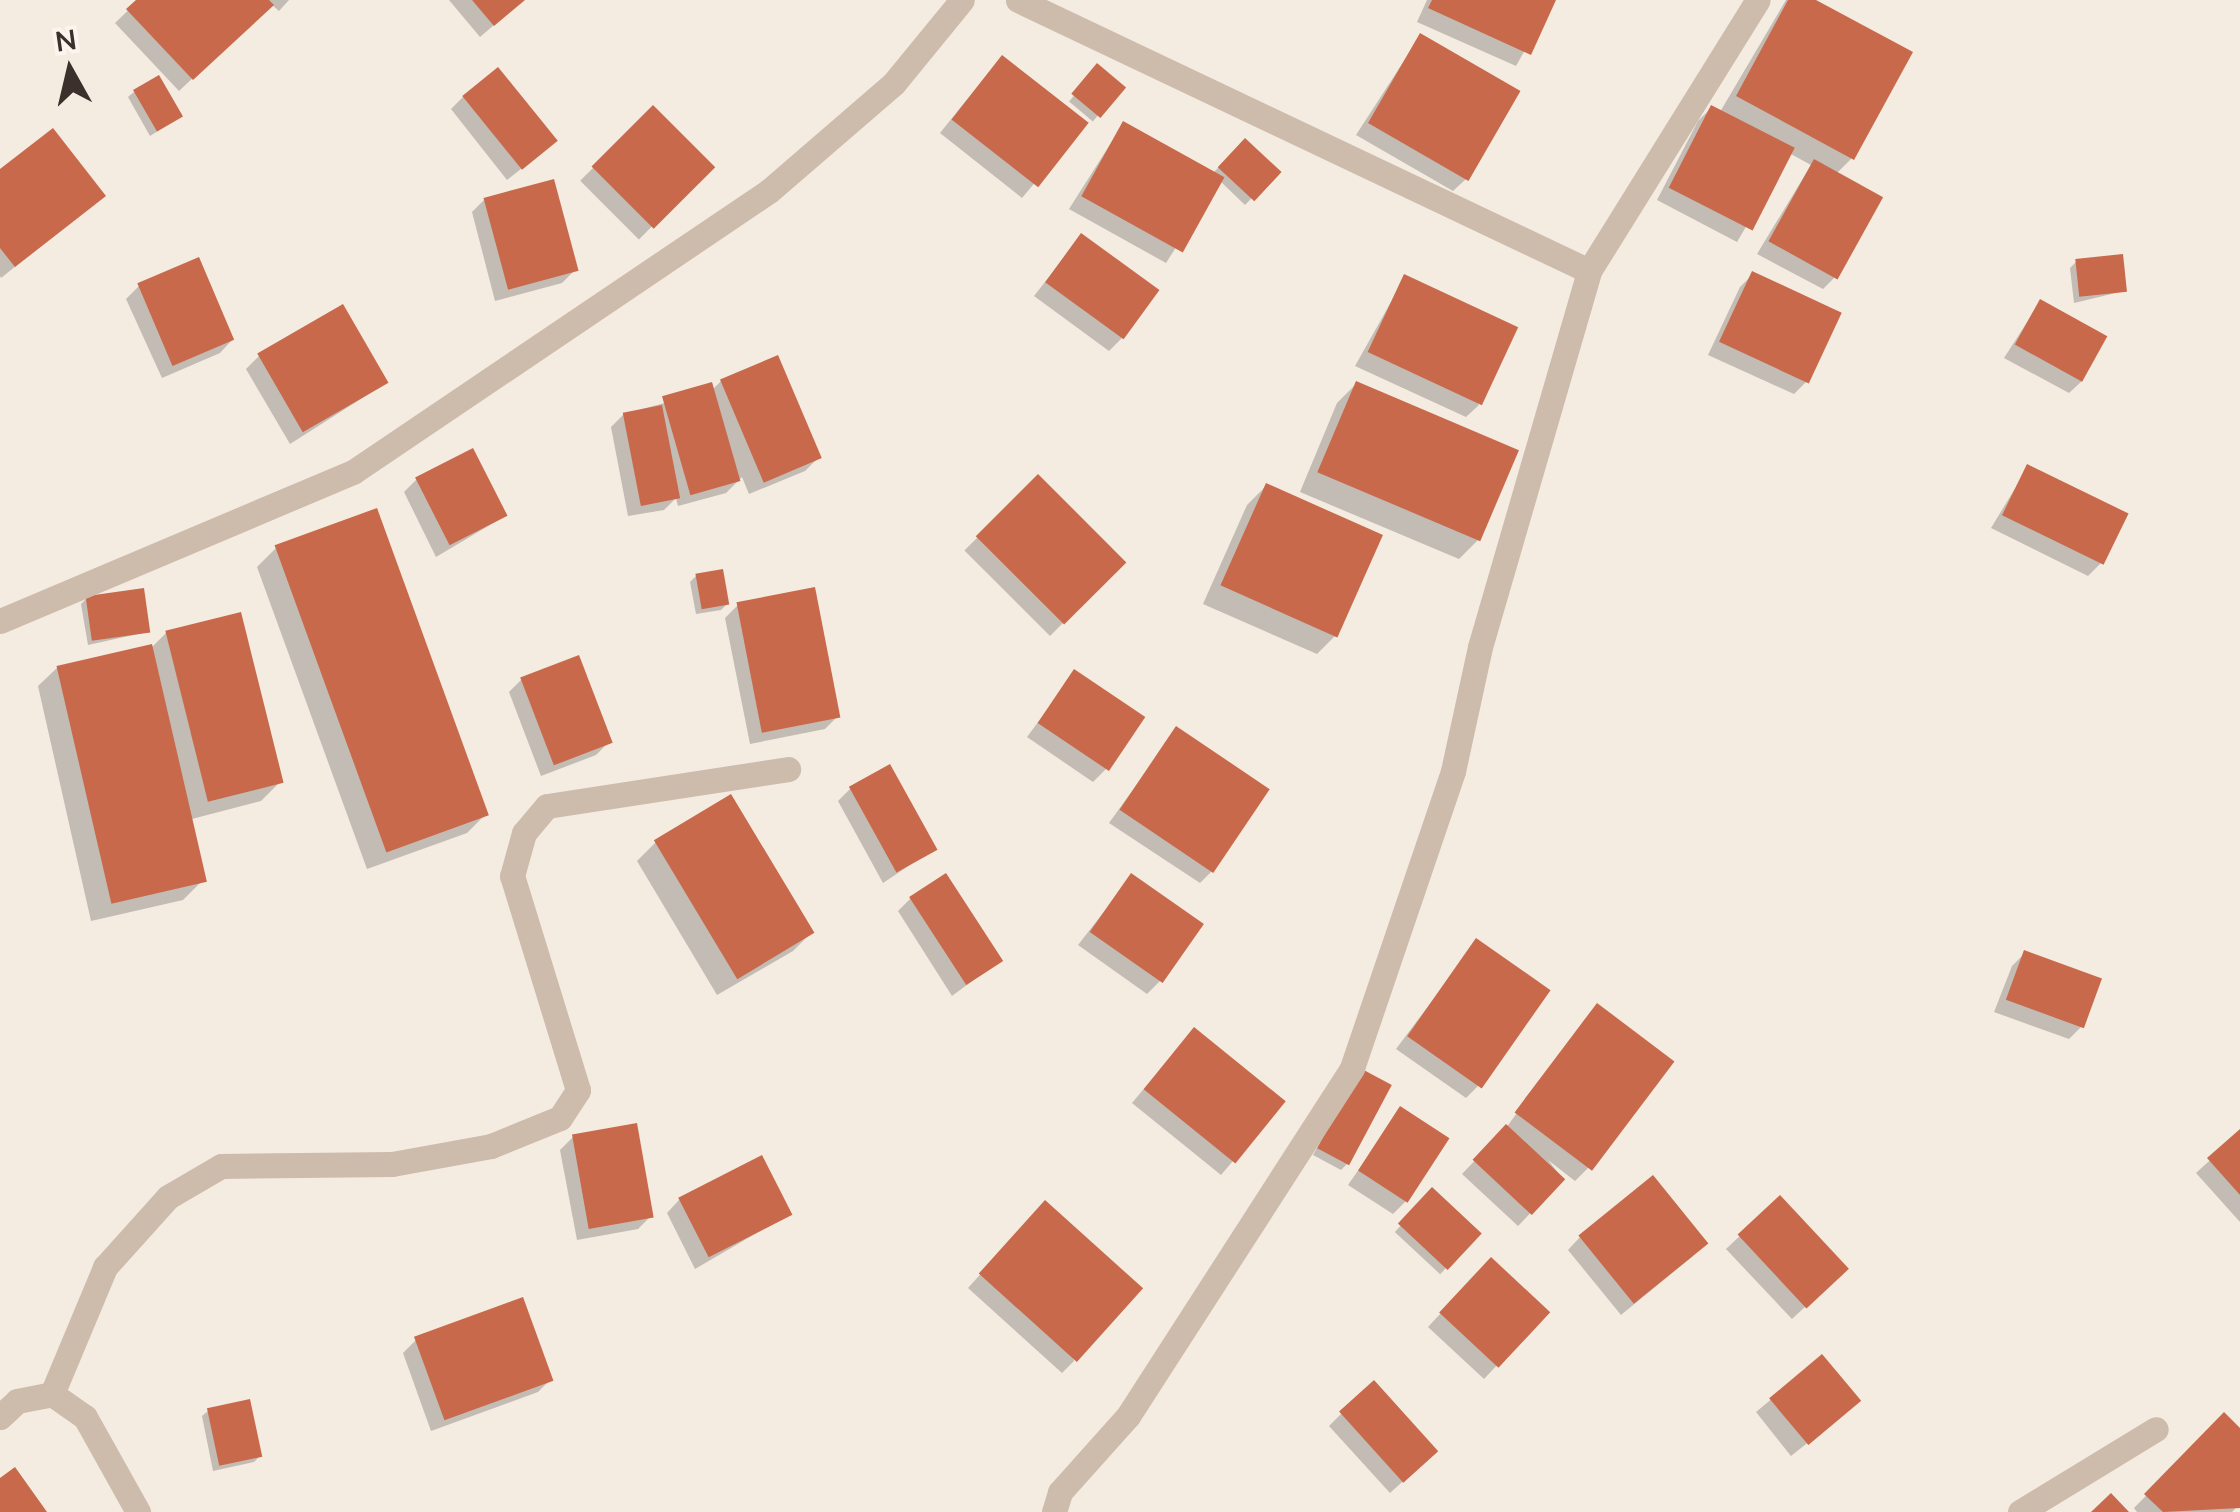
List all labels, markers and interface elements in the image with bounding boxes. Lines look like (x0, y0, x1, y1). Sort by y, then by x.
north arrow (20, 20, 120, 120)
text: N (53, 21, 79, 59)

